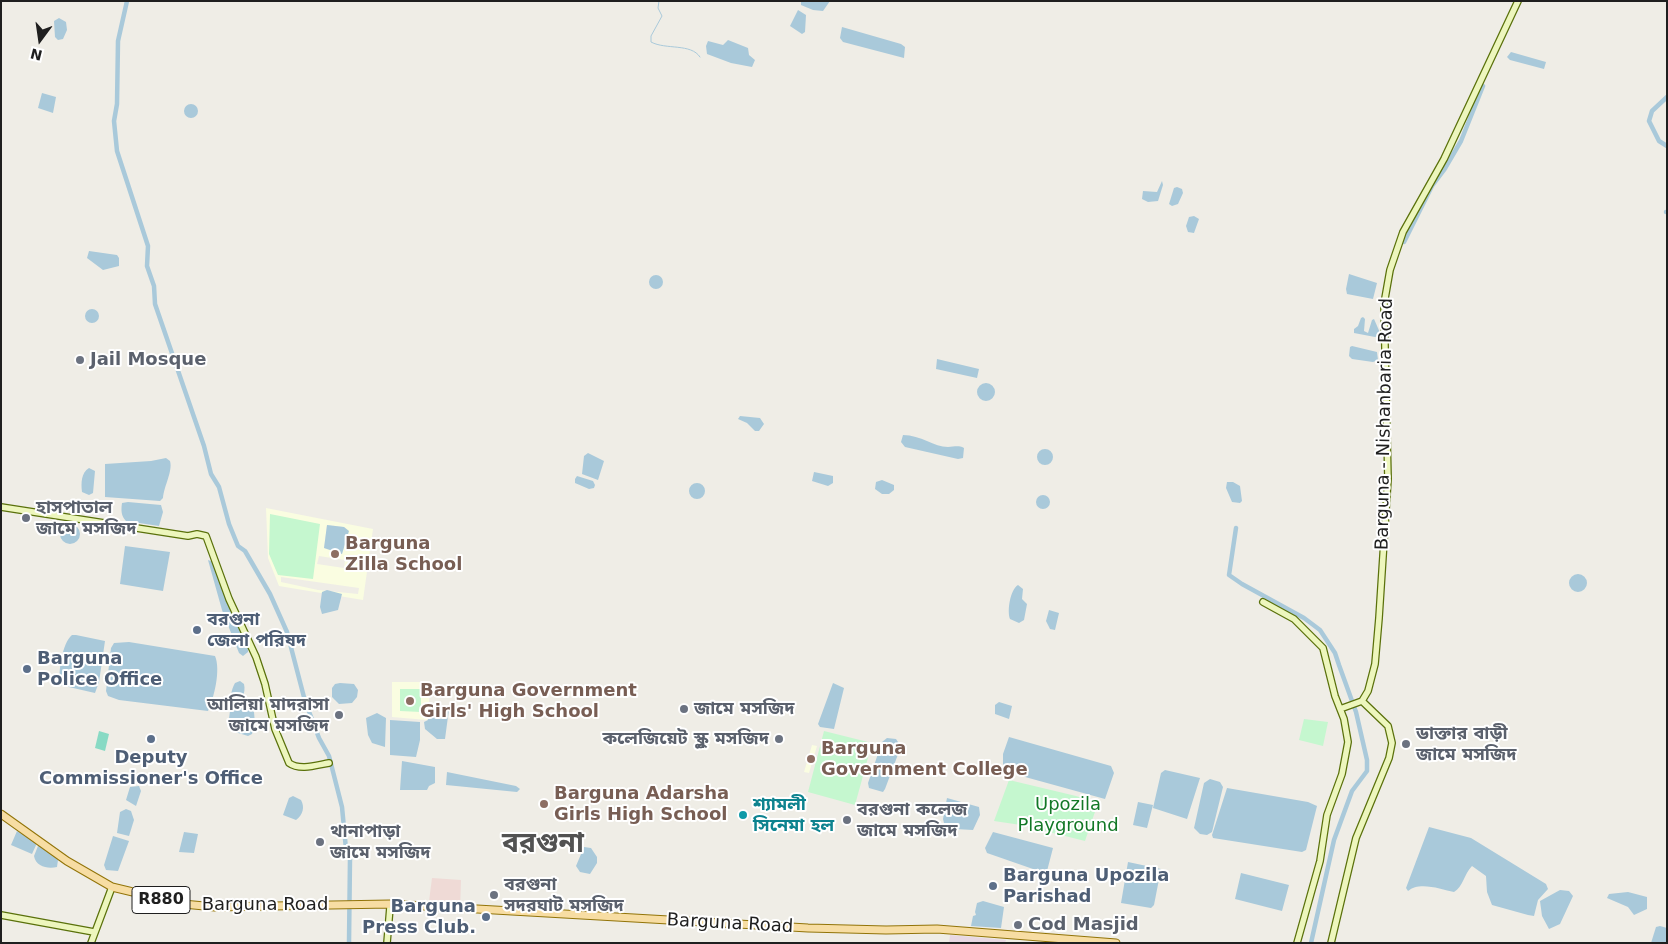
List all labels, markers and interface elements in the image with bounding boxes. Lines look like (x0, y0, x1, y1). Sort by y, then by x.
north arrow (15, 15, 65, 65)
text: N (29, 45, 44, 64)
street label: Barguna - Nishanbaria Road (1372, 298, 1398, 550)
place label: Jail Mosque (90, 349, 206, 371)
marker: Jail Mosque (74, 354, 86, 366)
place label: হাসপাতাল জামে মসজিদ (36, 497, 136, 540)
marker: হাসপাতাল জামে মসজিদ (20, 512, 32, 524)
place label: Barguna Zilla School (345, 533, 462, 576)
marker: Barguna Zilla School (329, 548, 341, 560)
place label: বরগুনা জেলা পরিষদ (207, 609, 306, 652)
marker: বরগুনা জেলা পরিষদ (191, 624, 203, 636)
place label: Barguna Police Office (37, 648, 162, 691)
marker: Barguna Police Office (21, 663, 33, 675)
place label: Barguna Government Girls' High School (420, 680, 637, 722)
place label: আলিয়া মাদরাসা জামে মসজিদ (207, 694, 329, 736)
marker: Barguna Government Girls' High School (404, 695, 416, 707)
place label: জামে মসজিদ (694, 698, 794, 720)
marker: জামে মসজিদ (678, 703, 690, 715)
marker: আলিয়া মাদরাসা জামে মসজিদ (333, 709, 345, 721)
place label: ডাক্তার বাড়ী জামে মসজিদ (1416, 723, 1516, 766)
place label: কলেজিয়েট স্কুল মসজিদ (602, 728, 769, 750)
marker: Deputy Commissioner's Office (145, 733, 157, 745)
marker: কলেজিয়েট স্কুল মসজিদ (773, 733, 785, 745)
place label: Barguna Government College (821, 738, 1028, 781)
marker: ডাক্তার বাড়ী জামে মসজিদ (1400, 738, 1412, 750)
place label: Deputy Commissioner's Office (39, 747, 263, 790)
marker: Barguna Government College (805, 753, 817, 765)
place label: Barguna Adarsha Girls High School (554, 783, 729, 826)
place label: শ্যামলী সিনেমা হল (753, 794, 834, 836)
park label: Upozila Playground (1017, 794, 1119, 836)
marker: Barguna Adarsha Girls High School (538, 798, 550, 810)
place label: বরগুনা কলেজ জামে মসজিদ (857, 799, 968, 842)
marker: শ্যামলী সিনেমা হল (737, 809, 749, 821)
marker: বরগুনা কলেজ জামে মসজিদ (841, 814, 853, 826)
place label: থানাপাড়া জামে মসজিদ (330, 821, 430, 864)
district label: বরগুনা (502, 828, 584, 862)
marker: থানাপাড়া জামে মসজিদ (314, 836, 326, 848)
place label: Barguna Upozila Parishad (1003, 865, 1170, 908)
place label: বরগুনা সদরঘাট মসজিদ (504, 874, 624, 916)
marker: Barguna Upozila Parishad (987, 880, 999, 892)
road number: R880 (132, 886, 190, 914)
marker: বরগুনা সদরঘাট মসজিদ (488, 889, 500, 901)
street label: Barguna Road (202, 894, 328, 916)
place label: Barguna Press Club. (362, 896, 476, 939)
street label: Barguna Road (666, 910, 794, 938)
marker: Barguna Press Club. (480, 911, 492, 923)
place label: Cod Masjid (1028, 914, 1139, 936)
marker: Cod Masjid (1012, 919, 1024, 931)

